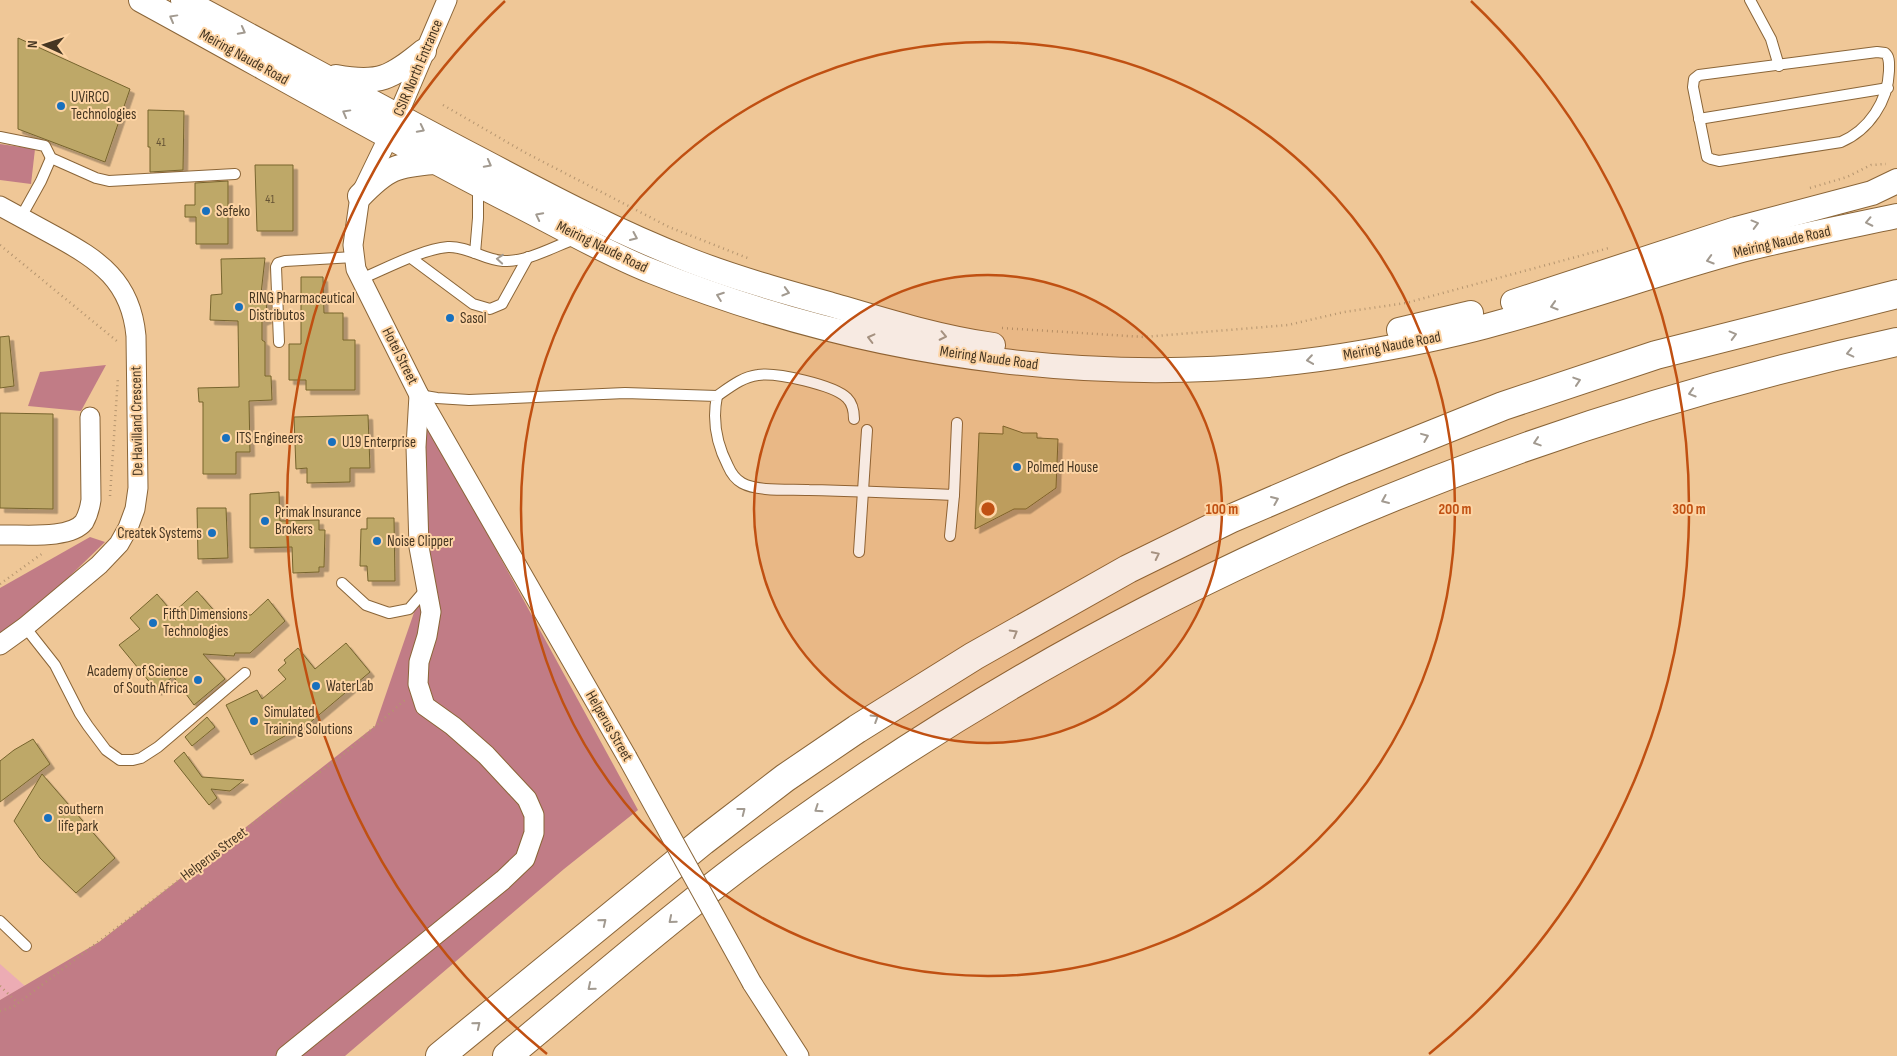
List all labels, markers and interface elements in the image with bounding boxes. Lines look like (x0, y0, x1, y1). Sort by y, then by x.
one-way arrow (170, 14, 179, 24)
street label: CSIR North Entrance (389, 17, 447, 119)
north arrow (20, 20, 70, 70)
street label: Meiring Naude Road (196, 25, 292, 89)
one-way arrow (237, 25, 246, 35)
text: N (24, 40, 41, 49)
place label: UViRCO Technologies (71, 88, 136, 124)
marker: UViRCO Technologies (55, 100, 67, 112)
one-way arrow (343, 109, 352, 119)
one-way arrow (416, 123, 425, 133)
house number: 41 (156, 135, 166, 150)
one-way arrow (483, 158, 492, 168)
house number: 41 (265, 192, 275, 207)
place label: Sefeko (216, 202, 250, 221)
marker: Sefeko (200, 205, 212, 217)
one-way arrow (536, 212, 545, 222)
one-way arrow (1865, 216, 1874, 226)
street label: Meiring Naude Road (553, 217, 651, 277)
one-way arrow (1751, 219, 1759, 230)
street label: Meiring Naude Road (1732, 222, 1832, 262)
one-way arrow (629, 230, 638, 241)
one-way arrow (496, 254, 504, 265)
one-way arrow (1705, 254, 1714, 265)
one-way arrow (782, 286, 790, 297)
place label: RING Pharmaceutical Distributos (249, 289, 355, 325)
one-way arrow (716, 292, 724, 302)
marker: RING Pharmaceutical Distributos (233, 301, 245, 313)
one-way arrow (1550, 301, 1559, 311)
place label: Sasol (460, 309, 487, 328)
marker: Sasol (444, 312, 456, 324)
street label: Hotel Street (378, 324, 423, 388)
street label: Meiring Naude Road (1342, 327, 1442, 365)
one-way arrow (938, 330, 947, 340)
one-way arrow (1728, 330, 1736, 340)
one-way arrow (866, 333, 875, 344)
street label: Meiring Naude Road (939, 342, 1039, 374)
one-way arrow (1846, 348, 1854, 358)
one-way arrow (1306, 355, 1315, 365)
street label: De Havilland Crescent (127, 365, 147, 476)
one-way arrow (1573, 377, 1581, 387)
one-way arrow (1688, 387, 1697, 397)
place label: ITS Engineers (236, 429, 303, 448)
marker: ITS Engineers (220, 432, 232, 444)
place label: U19 Enterprise (342, 433, 416, 452)
one-way arrow (1420, 433, 1429, 443)
marker: U19 Enterprise (326, 436, 338, 448)
one-way arrow (1533, 437, 1542, 447)
place label: Polmed House (1027, 458, 1098, 477)
marker: Polmed House (1011, 461, 1023, 473)
one-way arrow (1381, 493, 1390, 504)
one-way arrow (1270, 496, 1279, 507)
centre of rings (979, 500, 997, 518)
text: 100 m (1206, 500, 1238, 519)
text: 200 m (1438, 500, 1472, 519)
text: 300 m (1672, 500, 1706, 519)
place label: Primak Insurance Brokers (275, 503, 361, 539)
marker: Primak Insurance Brokers (259, 515, 271, 527)
place label: Createk Systems (117, 524, 202, 543)
marker: Createk Systems (206, 527, 218, 539)
place label: Noise Clipper (387, 532, 454, 551)
marker: Noise Clipper (371, 535, 383, 547)
one-way arrow (1151, 551, 1160, 561)
place label: Fifth Dimensions Technologies (163, 605, 248, 641)
marker: Fifth Dimensions Technologies (147, 617, 159, 629)
one-way arrow (1008, 630, 1017, 640)
place label: Academy of Science of South Africa (86, 662, 188, 698)
marker: Academy of Science of South Africa (192, 674, 204, 686)
place label: WaterLab (326, 677, 373, 696)
marker: WaterLab (310, 680, 322, 692)
street label: Helperus Street (581, 687, 637, 765)
place label: Simulated Training Solutions (264, 703, 353, 739)
marker: Simulated Training Solutions (248, 715, 260, 727)
one-way arrow (869, 715, 879, 724)
place label: southern life park (58, 800, 104, 836)
one-way arrow (815, 803, 824, 812)
one-way arrow (736, 809, 745, 817)
marker: southern life park (42, 812, 54, 824)
street label: Helperus Street (177, 822, 251, 885)
one-way arrow (669, 914, 678, 922)
one-way arrow (598, 919, 607, 928)
one-way arrow (587, 981, 596, 990)
one-way arrow (472, 1021, 481, 1030)

